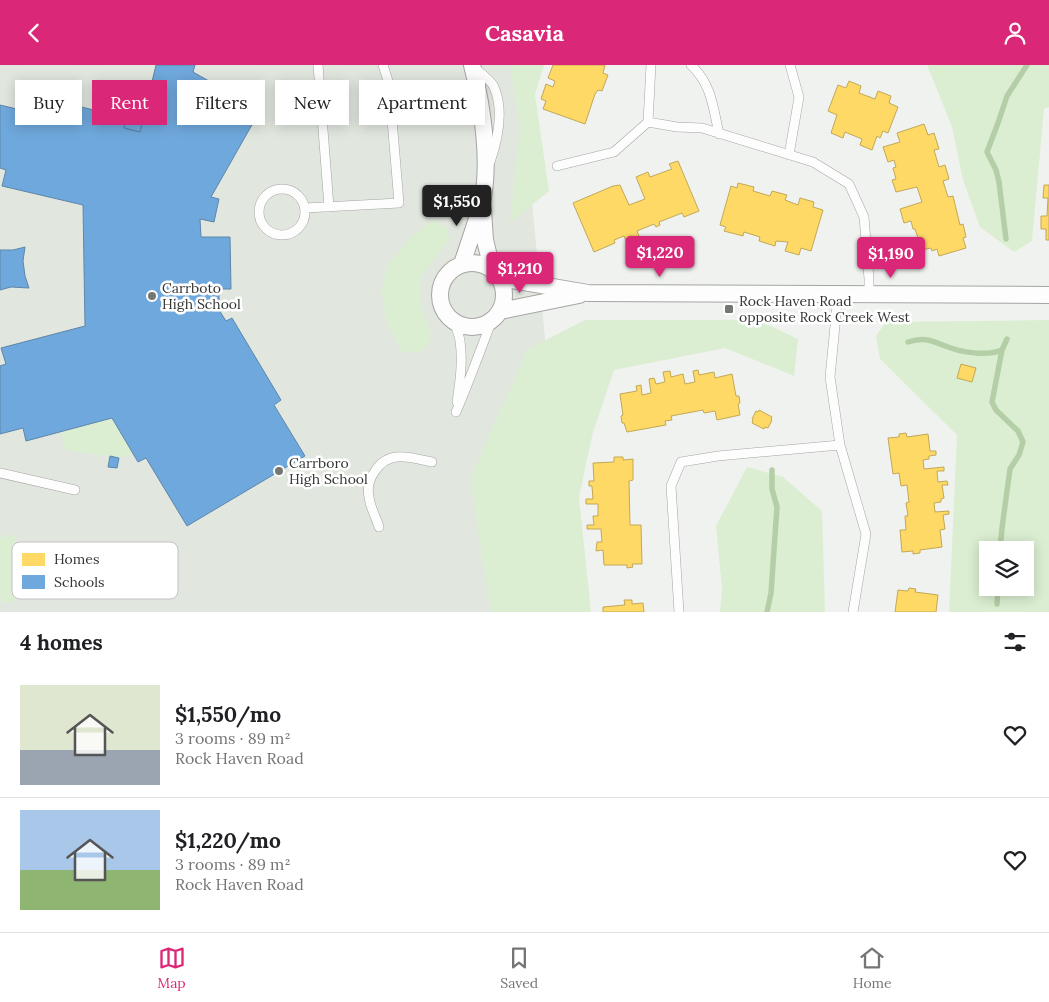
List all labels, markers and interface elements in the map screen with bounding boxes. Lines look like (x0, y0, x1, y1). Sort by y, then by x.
icon: back (20, 19, 48, 47)
text: Casavia (485, 19, 564, 47)
icon: person (1001, 19, 1029, 47)
chip: Buy (15, 80, 82, 125)
chip: Rent (92, 80, 167, 125)
chip: Filters (177, 80, 265, 125)
chip: New (275, 80, 349, 125)
chip: Apartment (359, 80, 485, 125)
pin: $1,550 (416, 185, 498, 227)
text: $1,550 (433, 191, 481, 211)
pin: $1,220 (619, 235, 701, 278)
pin: $1,190 (850, 237, 932, 279)
text: $1,220 (636, 242, 684, 262)
text: $1,190 (868, 243, 914, 263)
pin: $1,210 (479, 251, 561, 294)
text: $1,210 (497, 258, 543, 278)
place label: Carrboto High School (162, 279, 241, 313)
marker: Carrboto High School (146, 290, 158, 302)
place label: Rock Haven Road opposite Rock Creek West (739, 292, 910, 326)
marker: Rock Haven Road opposite Rock Creek West (723, 303, 735, 315)
place label: Carrboro High School (289, 454, 368, 488)
marker: Carrboro High School (273, 465, 285, 477)
map controls (979, 541, 1034, 596)
button: layers (979, 541, 1034, 596)
legend (12, 542, 178, 599)
text: Homes (54, 550, 99, 568)
text: Schools (54, 573, 104, 591)
icon: filters (1001, 628, 1029, 656)
text: 4 homes (20, 629, 103, 656)
text: $1,550/mo (175, 701, 281, 728)
icon: home (60, 705, 120, 765)
icon: heart (1001, 721, 1029, 749)
text: 3 rooms · 89 m² (175, 728, 291, 748)
text: Rock Haven Road (175, 748, 304, 768)
text: $1,220/mo (175, 827, 281, 854)
icon: home (60, 830, 120, 890)
icon: heart (1001, 846, 1029, 874)
text: 3 rooms · 89 m² (175, 854, 291, 874)
text: Rock Haven Road (175, 874, 304, 894)
tab: Map (157, 944, 186, 992)
tab: Saved (500, 944, 538, 992)
tab: Home (853, 944, 892, 992)

